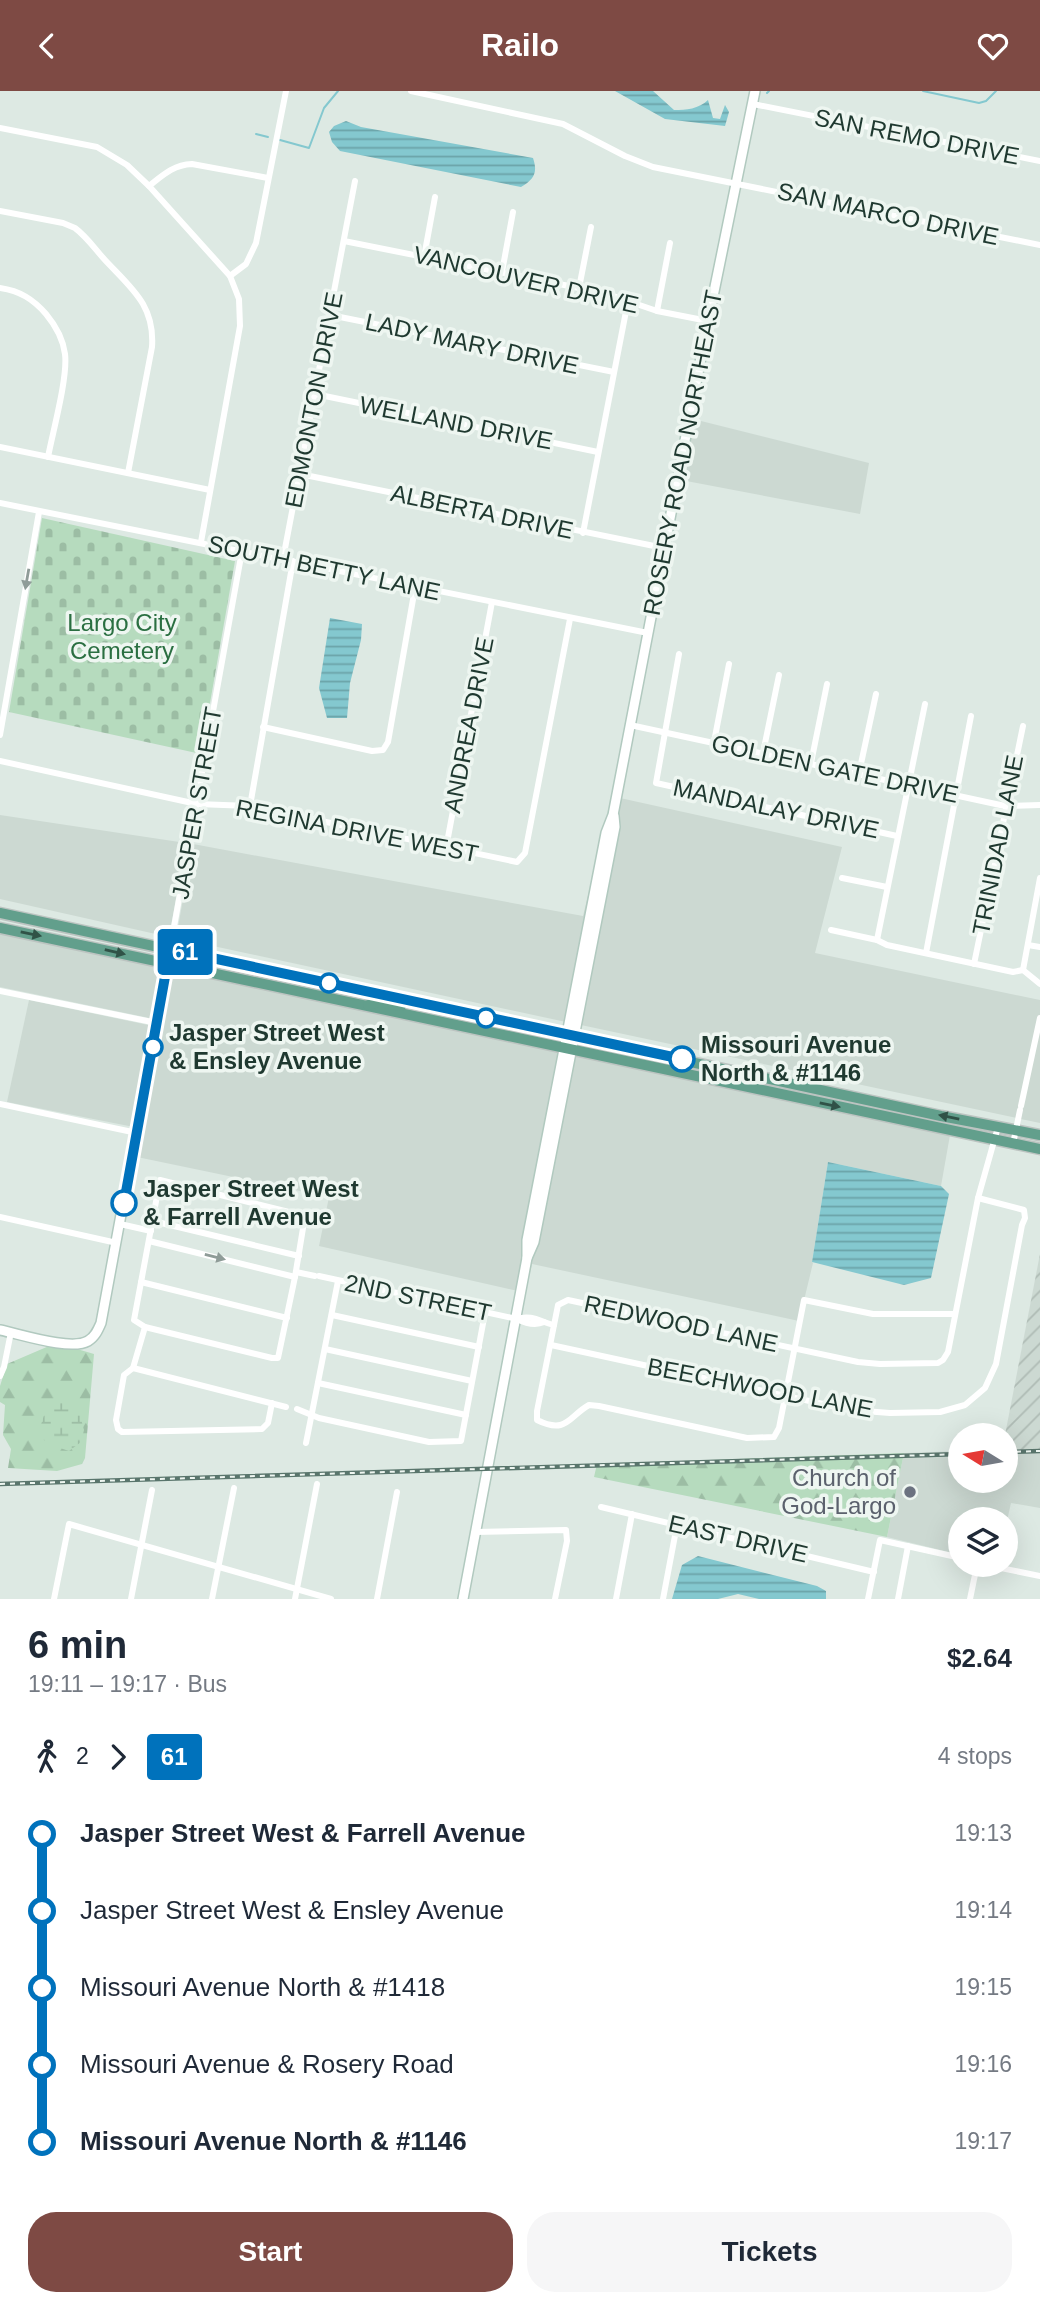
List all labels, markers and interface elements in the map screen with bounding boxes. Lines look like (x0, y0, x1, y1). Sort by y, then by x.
icon: back (28, 27, 66, 65)
text: Railo (481, 27, 559, 63)
icon: heart (974, 27, 1012, 65)
street label: SAN REMO DRIVE (812, 103, 1022, 170)
street label: SAN MARCO DRIVE (775, 177, 1001, 250)
street label: VANCOUVER DRIVE (411, 240, 641, 319)
street label: ROSERY ROAD NORTHEAST (638, 288, 727, 618)
street label: EDMONTON DRIVE (279, 290, 348, 510)
street label: LADY MARY DRIVE (363, 308, 581, 379)
street label: WELLAND DRIVE (357, 391, 555, 454)
street label: ALBERTA DRIVE (388, 479, 576, 544)
street label: SOUTH BETTY LANE (205, 530, 443, 605)
one-way arrow (21, 568, 32, 590)
park label: Largo City Cemetery (67, 609, 177, 664)
street label: ANDREA DRIVE (438, 635, 499, 815)
street label: JASPER STREET (166, 704, 227, 901)
street label: GOLDEN GATE DRIVE (709, 729, 961, 808)
street label: TRINIDAD LANE (967, 753, 1028, 937)
street label: MANDALAY DRIVE (671, 773, 882, 844)
street label: REGINA DRIVE WEST (233, 794, 481, 867)
one-way arrow (20, 929, 42, 940)
line badge: 61 (154, 929, 216, 975)
text: 61 (172, 938, 198, 965)
one-way arrow (104, 946, 126, 957)
unlabelled marker (319, 973, 339, 993)
unlabelled marker (476, 1008, 496, 1028)
place label: Jasper Street West & Ensley Avenue (169, 1019, 385, 1074)
place label: Missouri Avenue North & #1146 (701, 1031, 891, 1086)
marker: Jasper Street West & Ensley Avenue (143, 1037, 163, 1057)
marker: Missouri Avenue North & #1146 (669, 1046, 695, 1072)
one-way arrow (819, 1100, 841, 1111)
one-way arrow (938, 1111, 960, 1122)
place label: Jasper Street West & Farrell Avenue (143, 1175, 359, 1230)
marker: Jasper Street West & Farrell Avenue (111, 1190, 137, 1216)
one-way arrow (204, 1252, 226, 1263)
street label: 2ND STREET (342, 1269, 494, 1326)
street label: REDWOOD LANE (582, 1290, 780, 1357)
street label: BEECHWOOD LANE (645, 1352, 875, 1423)
north arrow (948, 1423, 1018, 1493)
map controls (948, 1423, 1018, 1577)
place label: Church of God-Largo (781, 1464, 896, 1519)
marker: Church of God-Largo (902, 1484, 918, 1500)
button: layers (948, 1507, 1018, 1577)
street label: EAST DRIVE (666, 1509, 810, 1568)
text: 6 min (28, 1624, 127, 1666)
text: $2.64 (947, 1643, 1012, 1673)
text: 19:11 – 19:17 · Bus (28, 1671, 227, 1697)
icon: walk (28, 1738, 66, 1776)
icon: forward (99, 1738, 137, 1776)
text: 2 (76, 1743, 89, 1769)
text: 61 (161, 1743, 188, 1770)
text: 4 stops (938, 1743, 1012, 1769)
text: Jasper Street West & Farrell Avenue (80, 1818, 526, 1848)
text: 19:13 (954, 1820, 1012, 1846)
text: Jasper Street West & Ensley Avenue (80, 1895, 504, 1925)
text: 19:14 (954, 1897, 1012, 1923)
text: Missouri Avenue North & #1418 (80, 1972, 445, 2002)
text: 19:15 (954, 1974, 1012, 2000)
text: Missouri Avenue & Rosery Road (80, 2049, 454, 2079)
text: 19:16 (954, 2051, 1012, 2077)
text: Missouri Avenue North & #1146 (80, 2126, 467, 2156)
text: 19:17 (954, 2128, 1012, 2154)
button: Start (28, 2212, 513, 2292)
button: Tickets (527, 2212, 1012, 2292)

